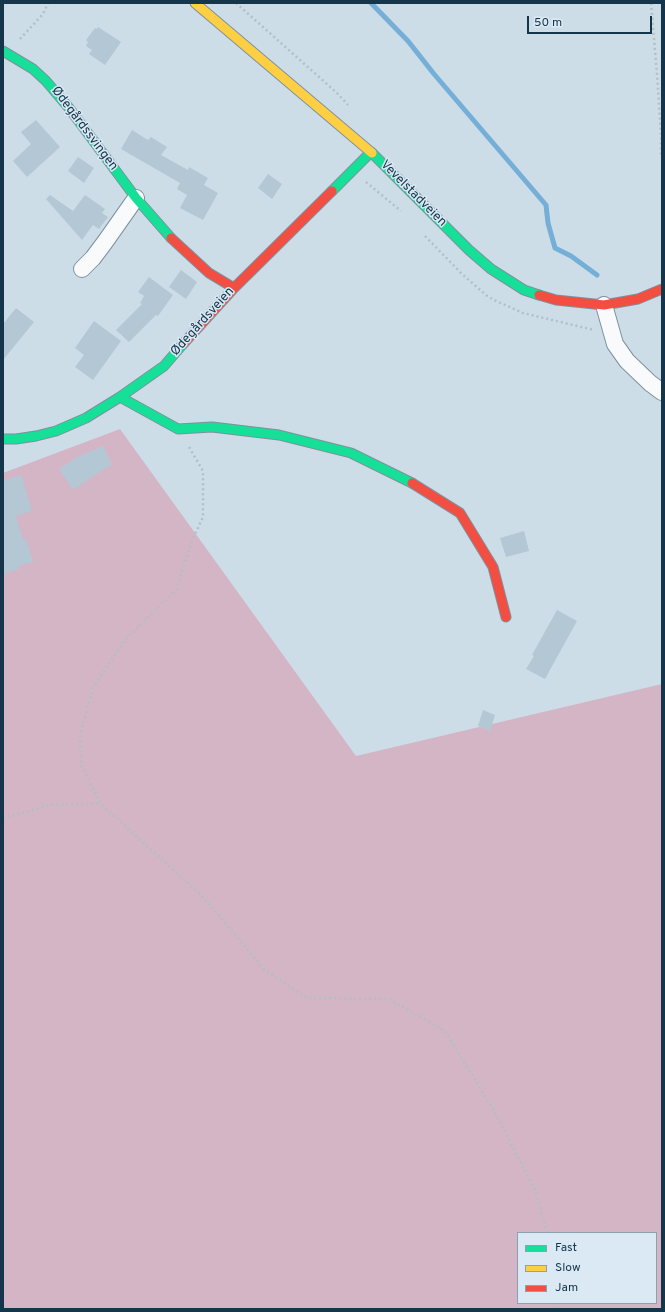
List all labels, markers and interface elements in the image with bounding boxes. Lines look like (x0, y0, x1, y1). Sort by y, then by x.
scale bar (529, 8, 654, 34)
text: 50 m (534, 15, 562, 31)
street label: Ødegårdssvingen (47, 84, 121, 174)
street label: Vevelstadveien (377, 158, 449, 230)
street label: Ødegårdsveien (168, 284, 238, 360)
legend (517, 1232, 657, 1304)
text: Fast (555, 1240, 577, 1256)
text: Slow (555, 1260, 581, 1276)
text: Jam (555, 1280, 578, 1296)

